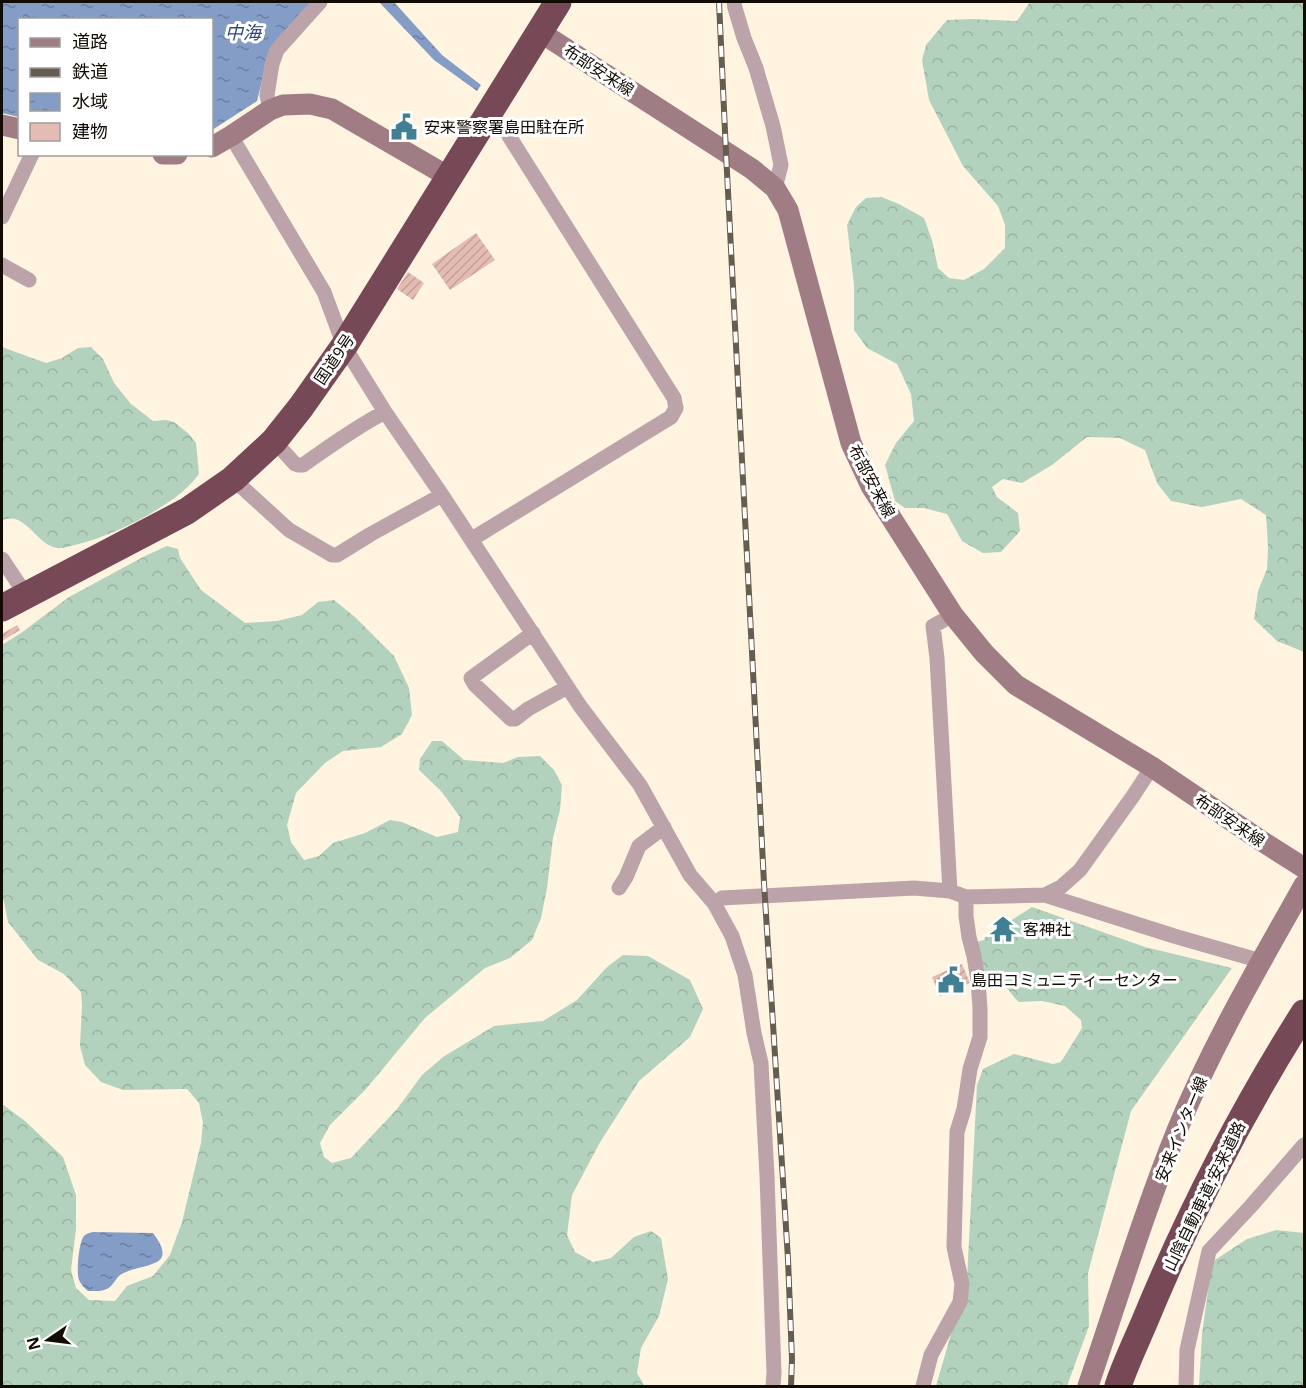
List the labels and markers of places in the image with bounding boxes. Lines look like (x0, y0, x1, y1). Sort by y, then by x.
public building icon: 安来警察署島田駐在所 (389, 112, 419, 142)
place label: 安来警察署島田駐在所 (424, 116, 584, 138)
temple icon: 客神社 (988, 914, 1018, 944)
place label: 客神社 (1023, 918, 1071, 940)
public building icon: 島田コミュニティーセンター (936, 965, 966, 995)
place label: 島田コミュニティーセンター (971, 969, 1178, 991)

